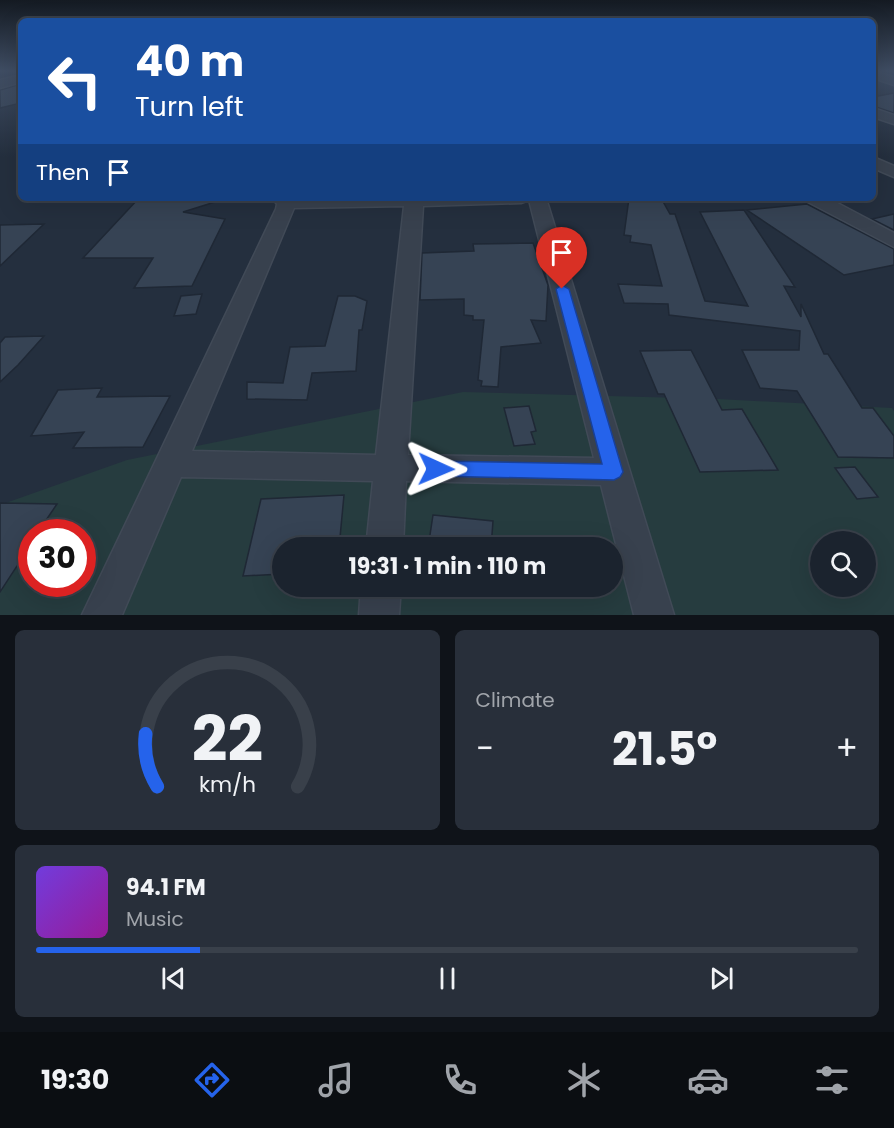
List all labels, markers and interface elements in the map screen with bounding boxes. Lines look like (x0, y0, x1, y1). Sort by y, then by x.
text: 40 m (135, 32, 244, 91)
icon: left (36, 42, 114, 120)
text: Turn left (135, 88, 244, 125)
icon: arrive (102, 156, 135, 189)
text: Then (36, 157, 90, 188)
pin (536, 227, 587, 289)
icon: arrive (545, 236, 578, 269)
position arrow (404, 437, 468, 501)
speed limit sign: 30 (18, 519, 96, 597)
map controls (810, 531, 876, 597)
button: search (810, 531, 876, 597)
text: 19:31 · 1 min · 110 m (349, 551, 546, 582)
text: Climate (476, 686, 555, 714)
text: 22 (192, 695, 263, 783)
text: 21.5° (612, 718, 717, 781)
text: − (476, 725, 494, 772)
text: + (835, 725, 858, 772)
text: km/h (199, 769, 256, 800)
text: 94.1 FM (126, 872, 206, 903)
text: Music (126, 905, 184, 933)
icon: previous (157, 962, 190, 995)
icon: pause (431, 962, 464, 995)
icon: next (705, 962, 738, 995)
icon: directions (191, 1059, 233, 1101)
icon: music (315, 1059, 357, 1101)
icon: phone (439, 1059, 481, 1101)
icon: climate (563, 1059, 605, 1101)
icon: car (687, 1059, 729, 1101)
icon: filters (811, 1059, 853, 1101)
text: 19:30 (41, 1061, 109, 1098)

